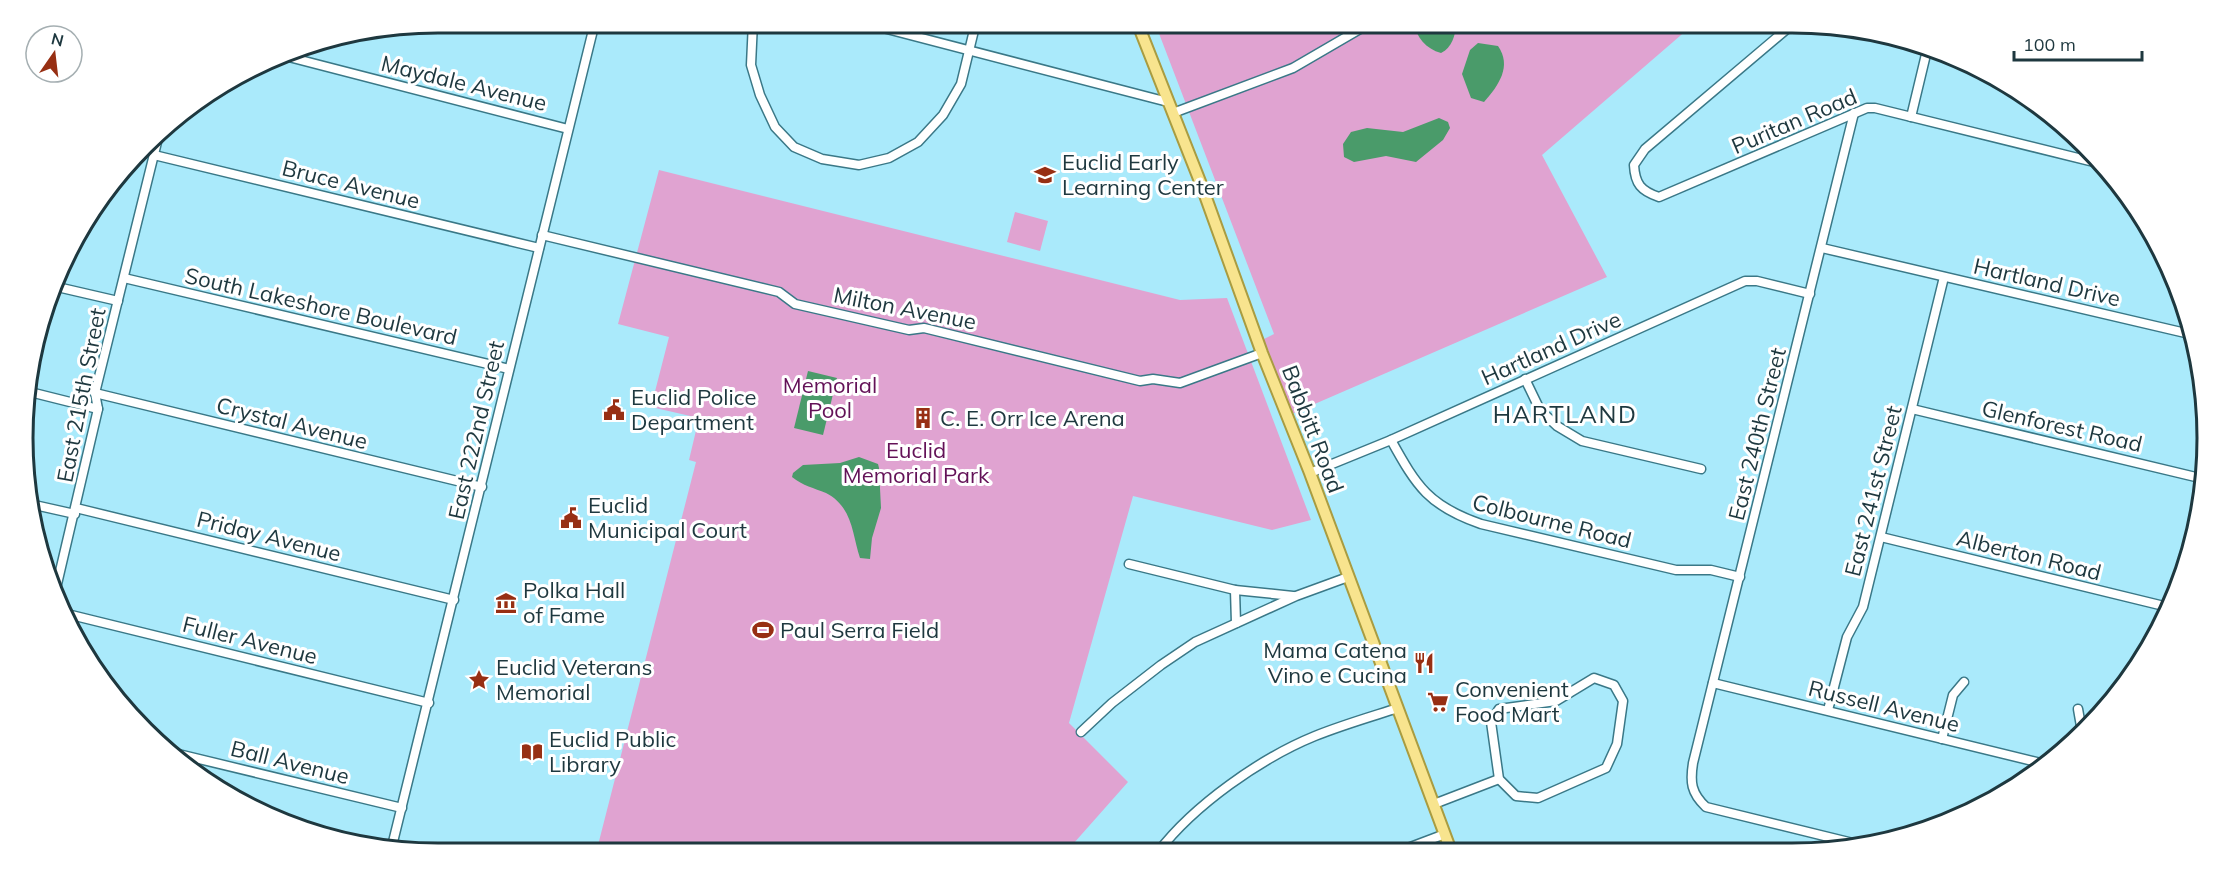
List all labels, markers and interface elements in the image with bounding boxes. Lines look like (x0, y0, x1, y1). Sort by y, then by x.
north arrow (24, 24, 84, 84)
scale bar (2014, 24, 2142, 62)
text: N (49, 28, 66, 51)
text: 100 m (2023, 33, 2076, 56)
street label: Maydale Avenue (378, 49, 550, 117)
street label: Puritan Road (1727, 82, 1861, 160)
place label: Euclid Early Learning Center (1062, 148, 1224, 201)
street label: Bruce Avenue (279, 153, 423, 215)
school or university icon: Euclid Early Learning Center (1033, 163, 1057, 187)
street label: Hartland Drive (1971, 252, 2123, 312)
street label: South Lakeshore Boulevard (182, 261, 460, 351)
street label: Milton Avenue (831, 280, 979, 336)
street label: East 215th Street (50, 305, 112, 485)
street label: Hartland Drive (1477, 305, 1625, 391)
street label: East 222nd Street (442, 338, 510, 522)
street label: East 240th Street (1722, 344, 1792, 523)
street label: Babbitt Road (1276, 361, 1350, 497)
park label: Memorial Pool (783, 371, 877, 424)
place label: Euclid Police Department (631, 383, 756, 436)
street label: Crystal Avenue (214, 391, 370, 455)
street label: Glenforest Road (1979, 394, 2145, 458)
public building icon: Euclid Police Department (602, 398, 626, 422)
district label: HARTLAND (1493, 399, 1637, 429)
street label: East 241st Street (1838, 402, 1908, 579)
place label: C. E. Orr Ice Arena (940, 404, 1125, 432)
building icon: C. E. Orr Ice Arena (911, 406, 935, 430)
park label: Euclid Memorial Park (843, 436, 990, 489)
street label: Colbourne Road (1470, 488, 1634, 554)
place label: Euclid Municipal Court (588, 491, 747, 544)
street label: Priday Avenue (194, 505, 344, 567)
public building icon: Euclid Municipal Court (559, 506, 583, 530)
street label: Alberton Road (1954, 524, 2104, 586)
place label: Polka Hall of Fame (523, 576, 625, 629)
museum icon: Polka Hall of Fame (494, 591, 518, 615)
street label: Fuller Avenue (180, 610, 320, 670)
place label: Paul Serra Field (780, 616, 939, 644)
sports icon: Paul Serra Field (751, 618, 775, 642)
place label: Mama Catena Vino e Cucina (1263, 636, 1407, 689)
restaurant icon: Mama Catena Vino e Cucina (1412, 651, 1436, 675)
place label: Euclid Veterans Memorial (496, 653, 652, 706)
place icon: Euclid Veterans Memorial (467, 668, 491, 692)
street label: Russell Avenue (1806, 674, 1962, 738)
place label: Convenient Food Mart (1455, 675, 1569, 728)
supermarket icon: Convenient Food Mart (1426, 690, 1450, 714)
place label: Euclid Public Library (549, 725, 676, 778)
street label: Ball Avenue (228, 734, 352, 790)
library icon: Euclid Public Library (520, 740, 544, 764)

